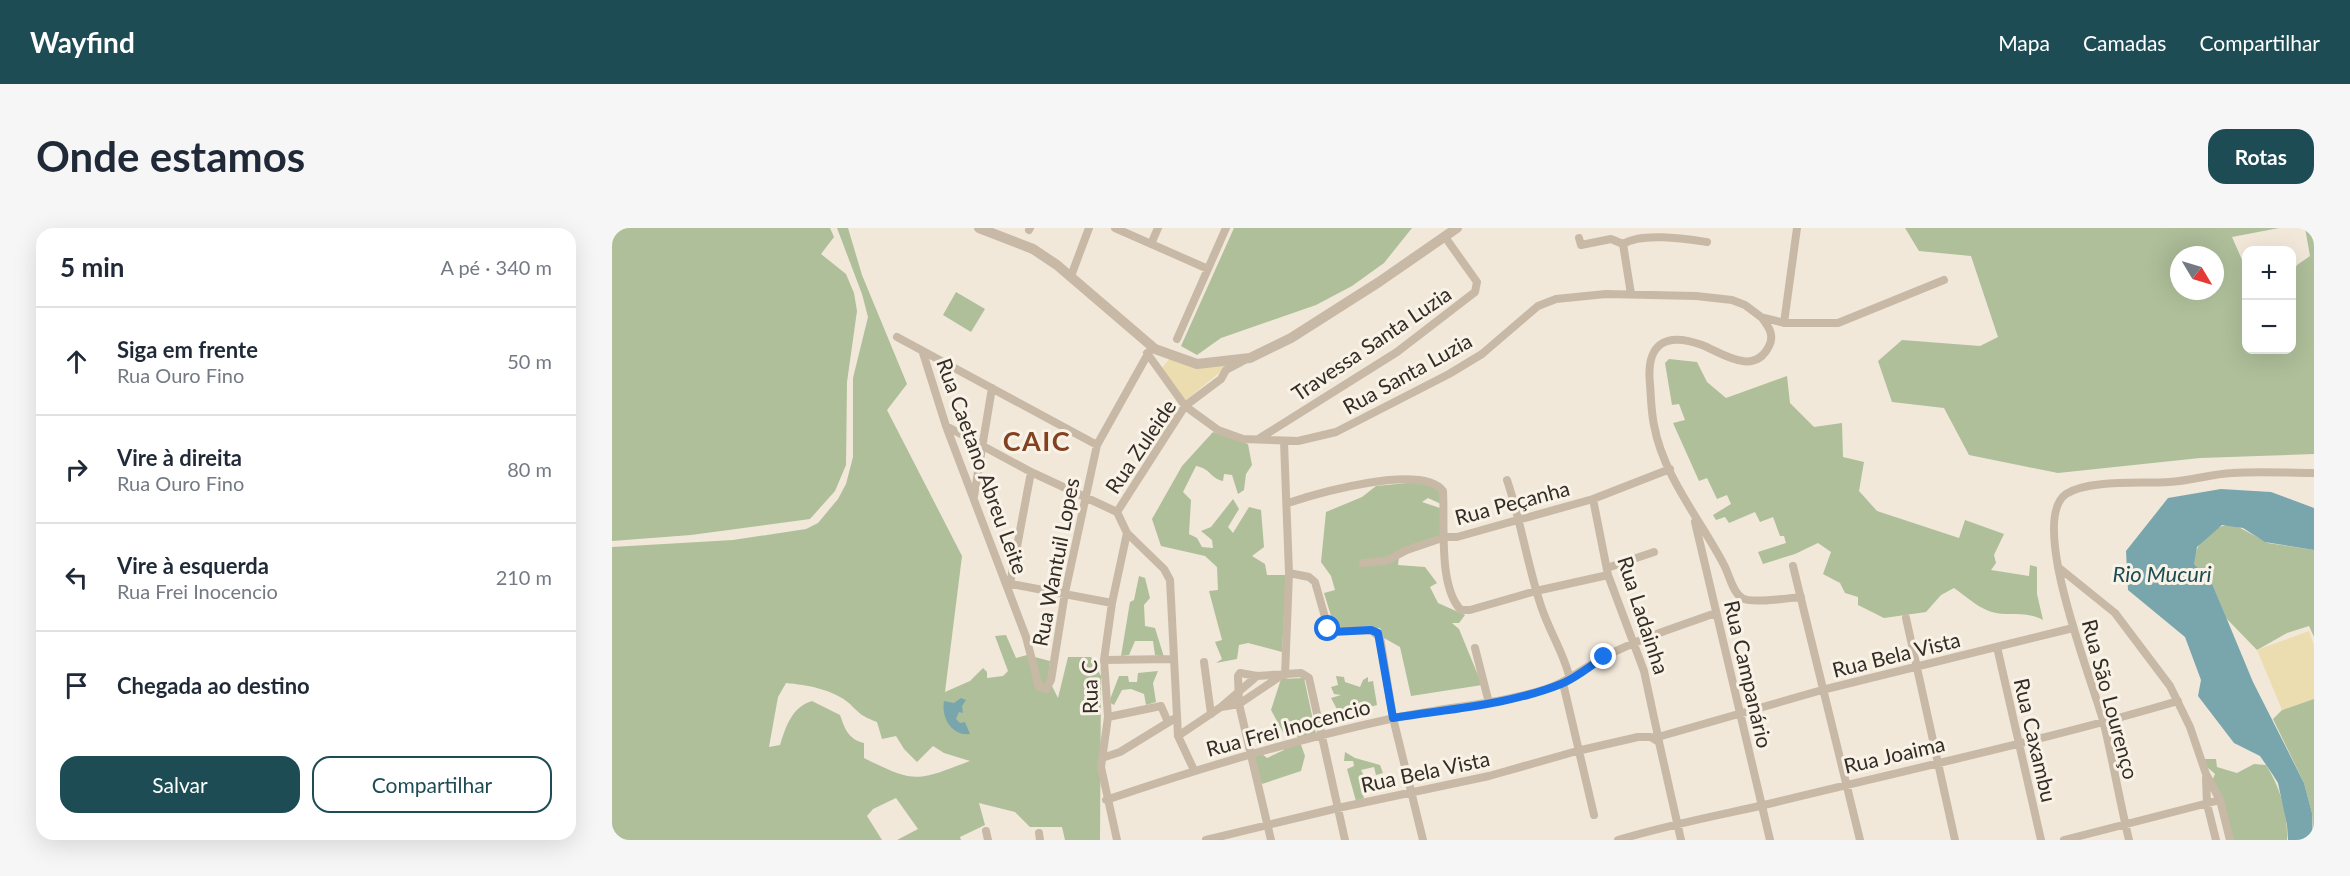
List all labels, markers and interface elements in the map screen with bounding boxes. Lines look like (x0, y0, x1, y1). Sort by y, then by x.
text: Wayfind (30, 25, 135, 59)
text: Mapa (1998, 30, 2050, 55)
text: Camadas (2083, 30, 2166, 55)
text: Compartilhar (2199, 30, 2320, 55)
button: Rotas (2208, 129, 2314, 184)
text: Onde estamos (36, 131, 305, 181)
north arrow (2170, 246, 2224, 300)
map controls (2242, 246, 2296, 354)
button: + (2242, 246, 2296, 300)
text: 5 min (60, 251, 124, 283)
text: A pé · 340 m (440, 255, 552, 279)
street label: Travessa Santa Luzia (1287, 280, 1455, 406)
button: − (2242, 300, 2296, 354)
street label: Rua Santa Luzia (1338, 327, 1476, 419)
text: Siga em frente (117, 336, 258, 363)
icon: ahead (60, 345, 93, 378)
text: 50 m (507, 349, 552, 373)
street label: Rua Caetano Abreu Leite (932, 355, 1034, 577)
text: Rua Ouro Fino (117, 363, 244, 387)
street label: Rua Zuleide (1099, 394, 1181, 498)
district label: CAIC (1003, 424, 1071, 457)
text: Vire à direita (117, 444, 242, 471)
icon: right (60, 453, 93, 486)
text: 80 m (507, 457, 552, 481)
text: Rua Ouro Fino (117, 471, 244, 495)
street label: Rua Peçanha (1452, 475, 1572, 529)
street label: Rua Wantuil Lopes (1026, 476, 1084, 648)
text: Vire à esquerda (117, 552, 269, 579)
street label: Rua Ladainha (1613, 553, 1675, 677)
water label: Rio Mucuri (2113, 560, 2211, 587)
icon: left (60, 561, 93, 594)
text: 210 m (496, 565, 552, 589)
text: Rua Frei Inocencio (117, 579, 278, 603)
street label: Rua Campanário (1720, 598, 1778, 750)
route start (1314, 615, 1340, 641)
street label: Rua São Lourenço (2078, 616, 2144, 782)
street label: Rua Bela Vista (1829, 626, 1963, 682)
route end (1590, 643, 1616, 669)
street label: Rua C (1076, 660, 1102, 714)
icon: arrive (60, 669, 93, 702)
text: Chegada ao destino (117, 672, 310, 699)
street label: Rua Caxambu (2010, 676, 2062, 804)
street label: Rua Frei Inocencio (1203, 693, 1373, 761)
street label: Rua Joaima (1841, 730, 1947, 778)
street label: Rua Bela Vista (1358, 745, 1492, 797)
button: Salvar (60, 756, 300, 813)
button: Compartilhar (312, 756, 552, 813)

